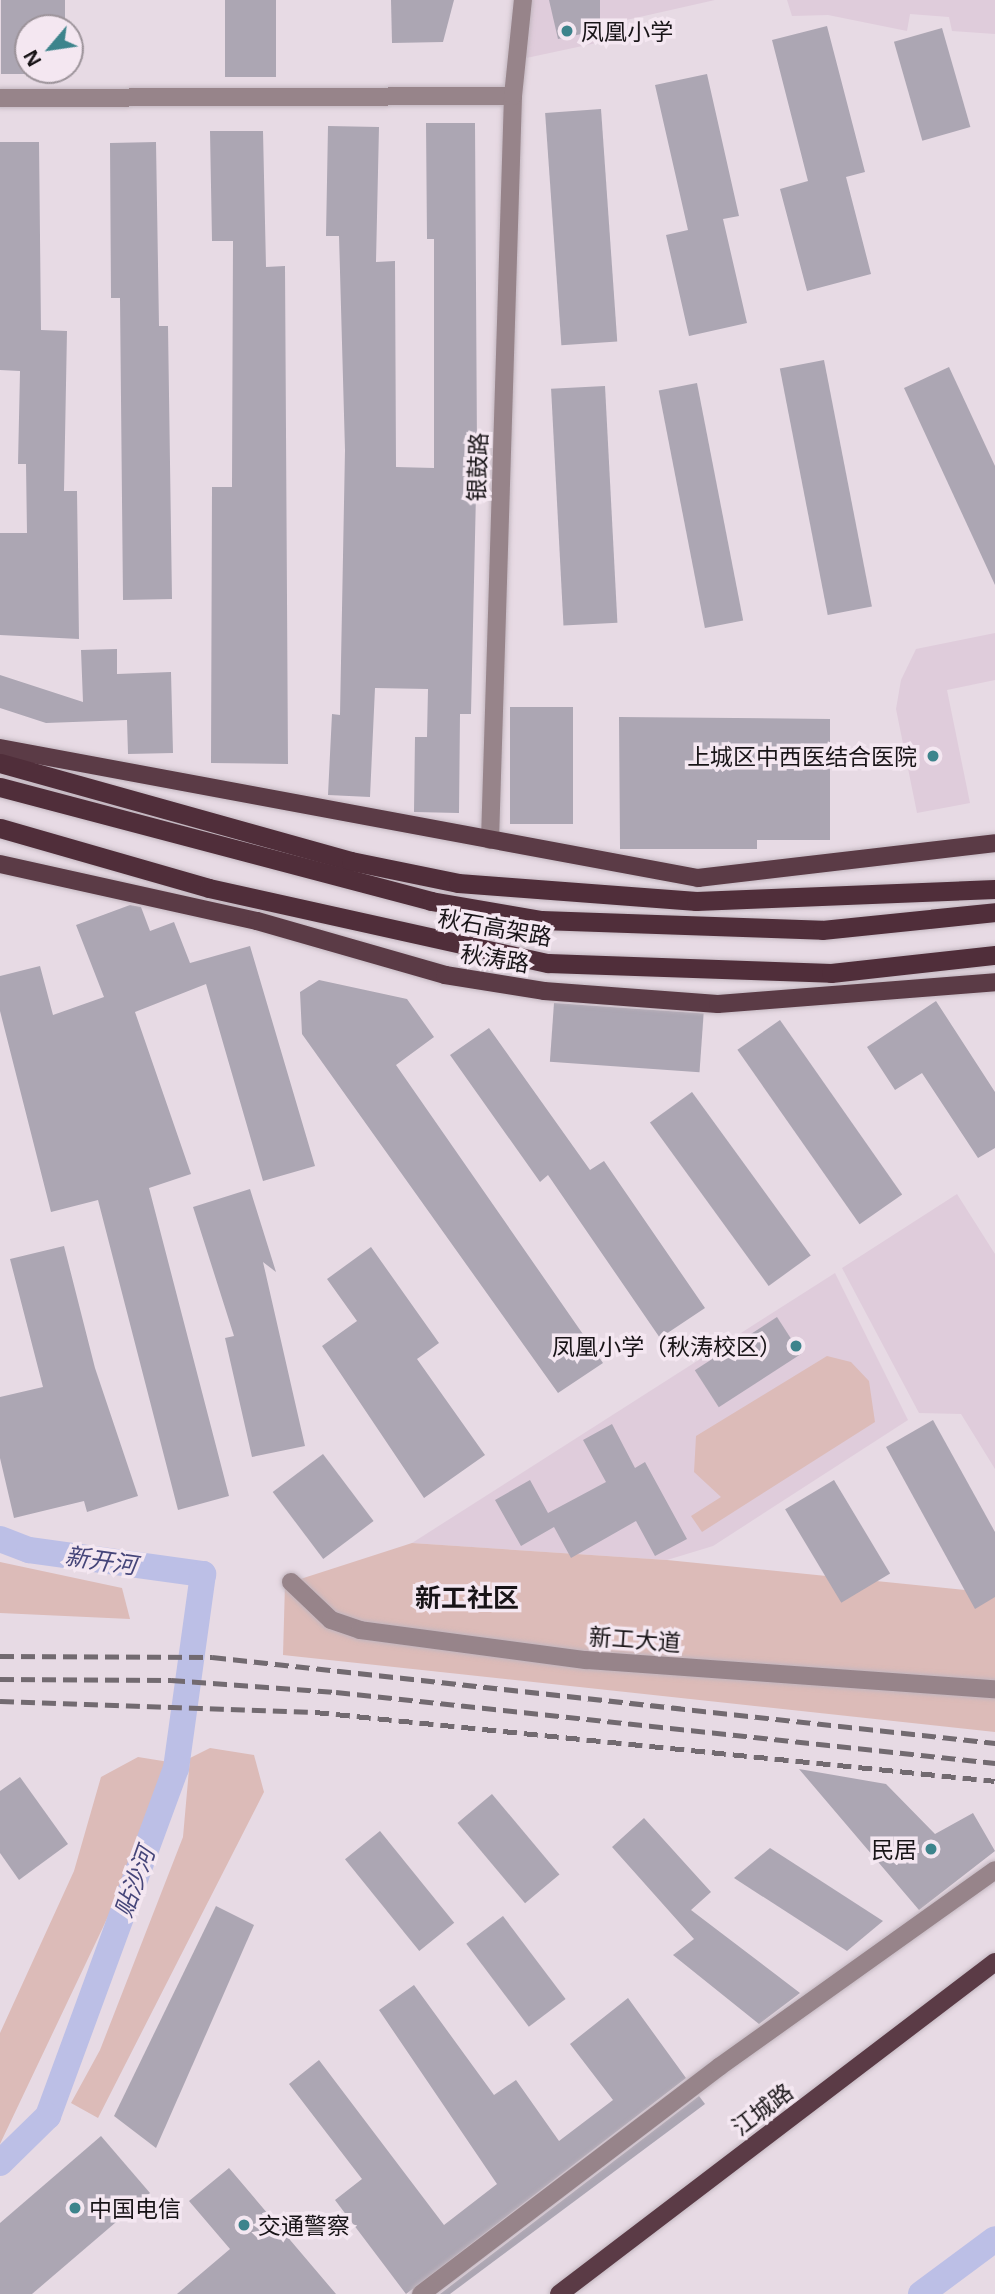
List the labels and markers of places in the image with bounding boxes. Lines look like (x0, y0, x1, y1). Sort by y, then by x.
place label: 凤凰小学 (581, 17, 673, 45)
marker: 凤凰小学 (559, 23, 575, 39)
place label: 上城区中西医结合医院 (687, 742, 917, 770)
marker: 上城区中西医结合医院 (923, 746, 943, 766)
place label: 凤凰小学（秋涛校区） (552, 1332, 782, 1360)
marker: 凤凰小学（秋涛校区） (788, 1338, 804, 1354)
place label: 民居 (871, 1835, 917, 1863)
marker: 民居 (923, 1841, 939, 1857)
place label: 中国电信 (89, 2194, 181, 2222)
marker: 中国电信 (67, 2200, 83, 2216)
place label: 交通警察 (258, 2211, 350, 2239)
marker: 交通警察 (236, 2217, 252, 2233)

